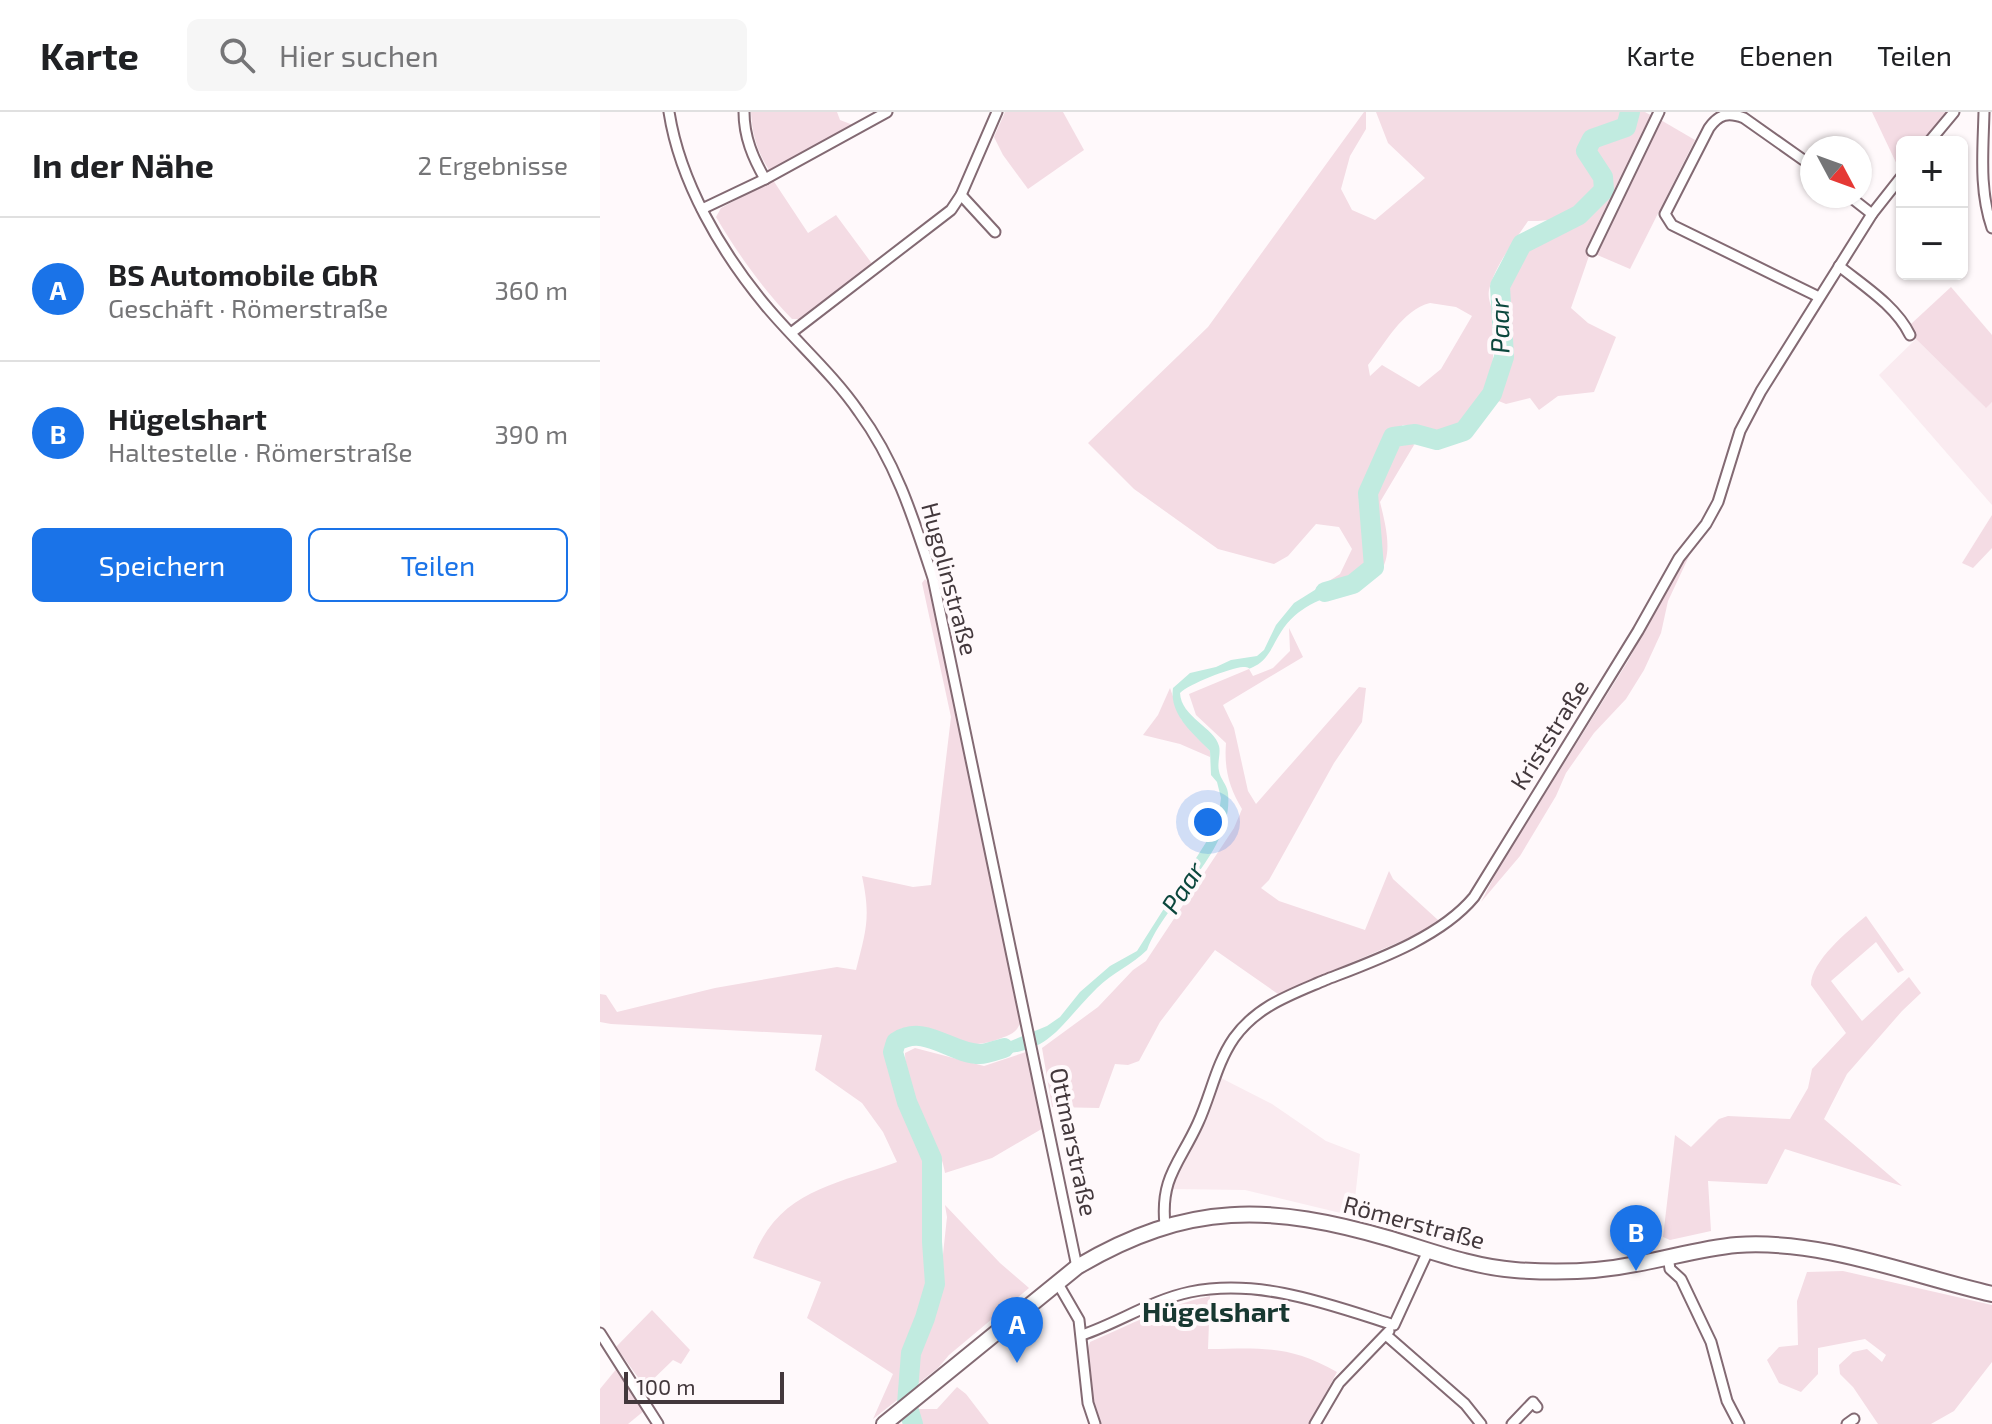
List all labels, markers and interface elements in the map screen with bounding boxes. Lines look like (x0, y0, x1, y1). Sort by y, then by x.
search box (187, 19, 747, 91)
text: Karte (40, 32, 139, 78)
icon: search (215, 33, 259, 77)
text: Hier suchen (279, 37, 439, 73)
text: Karte (1626, 38, 1695, 72)
text: Ebenen (1739, 38, 1833, 72)
text: Teilen (1877, 38, 1952, 72)
north arrow (1800, 136, 1872, 208)
map controls (1896, 136, 1968, 280)
button: + (1896, 136, 1968, 208)
text: In der Nähe (32, 144, 214, 185)
text: 2 Ergebnisse (418, 149, 568, 180)
button: − (1896, 208, 1968, 280)
text: BS Automobile GbR (108, 256, 378, 292)
text: A (50, 274, 66, 305)
text: 360 m (494, 274, 568, 305)
text: Geschäft · Römerstraße (108, 292, 388, 323)
water label: Paar (1483, 297, 1514, 354)
text: Hügelshart (108, 400, 267, 436)
text: B (50, 418, 66, 449)
text: 390 m (494, 418, 568, 449)
text: Haltestelle · Römerstraße (108, 436, 412, 467)
street label: Hugolinstraße (916, 499, 985, 658)
button: Speichern (32, 528, 292, 602)
button: Teilen (308, 528, 568, 602)
street label: Kriststraße (1503, 674, 1594, 795)
your location (1188, 802, 1228, 842)
water label: Paar (1154, 855, 1210, 919)
street label: Ottmarstraße (1045, 1065, 1104, 1219)
street label: Römerstraße (1341, 1189, 1488, 1254)
pin: B (1610, 1205, 1662, 1271)
district label: Hügelshart (1142, 1294, 1290, 1328)
pin: A (991, 1297, 1043, 1363)
scale bar (624, 1368, 784, 1404)
text: 100 m (636, 1373, 695, 1399)

